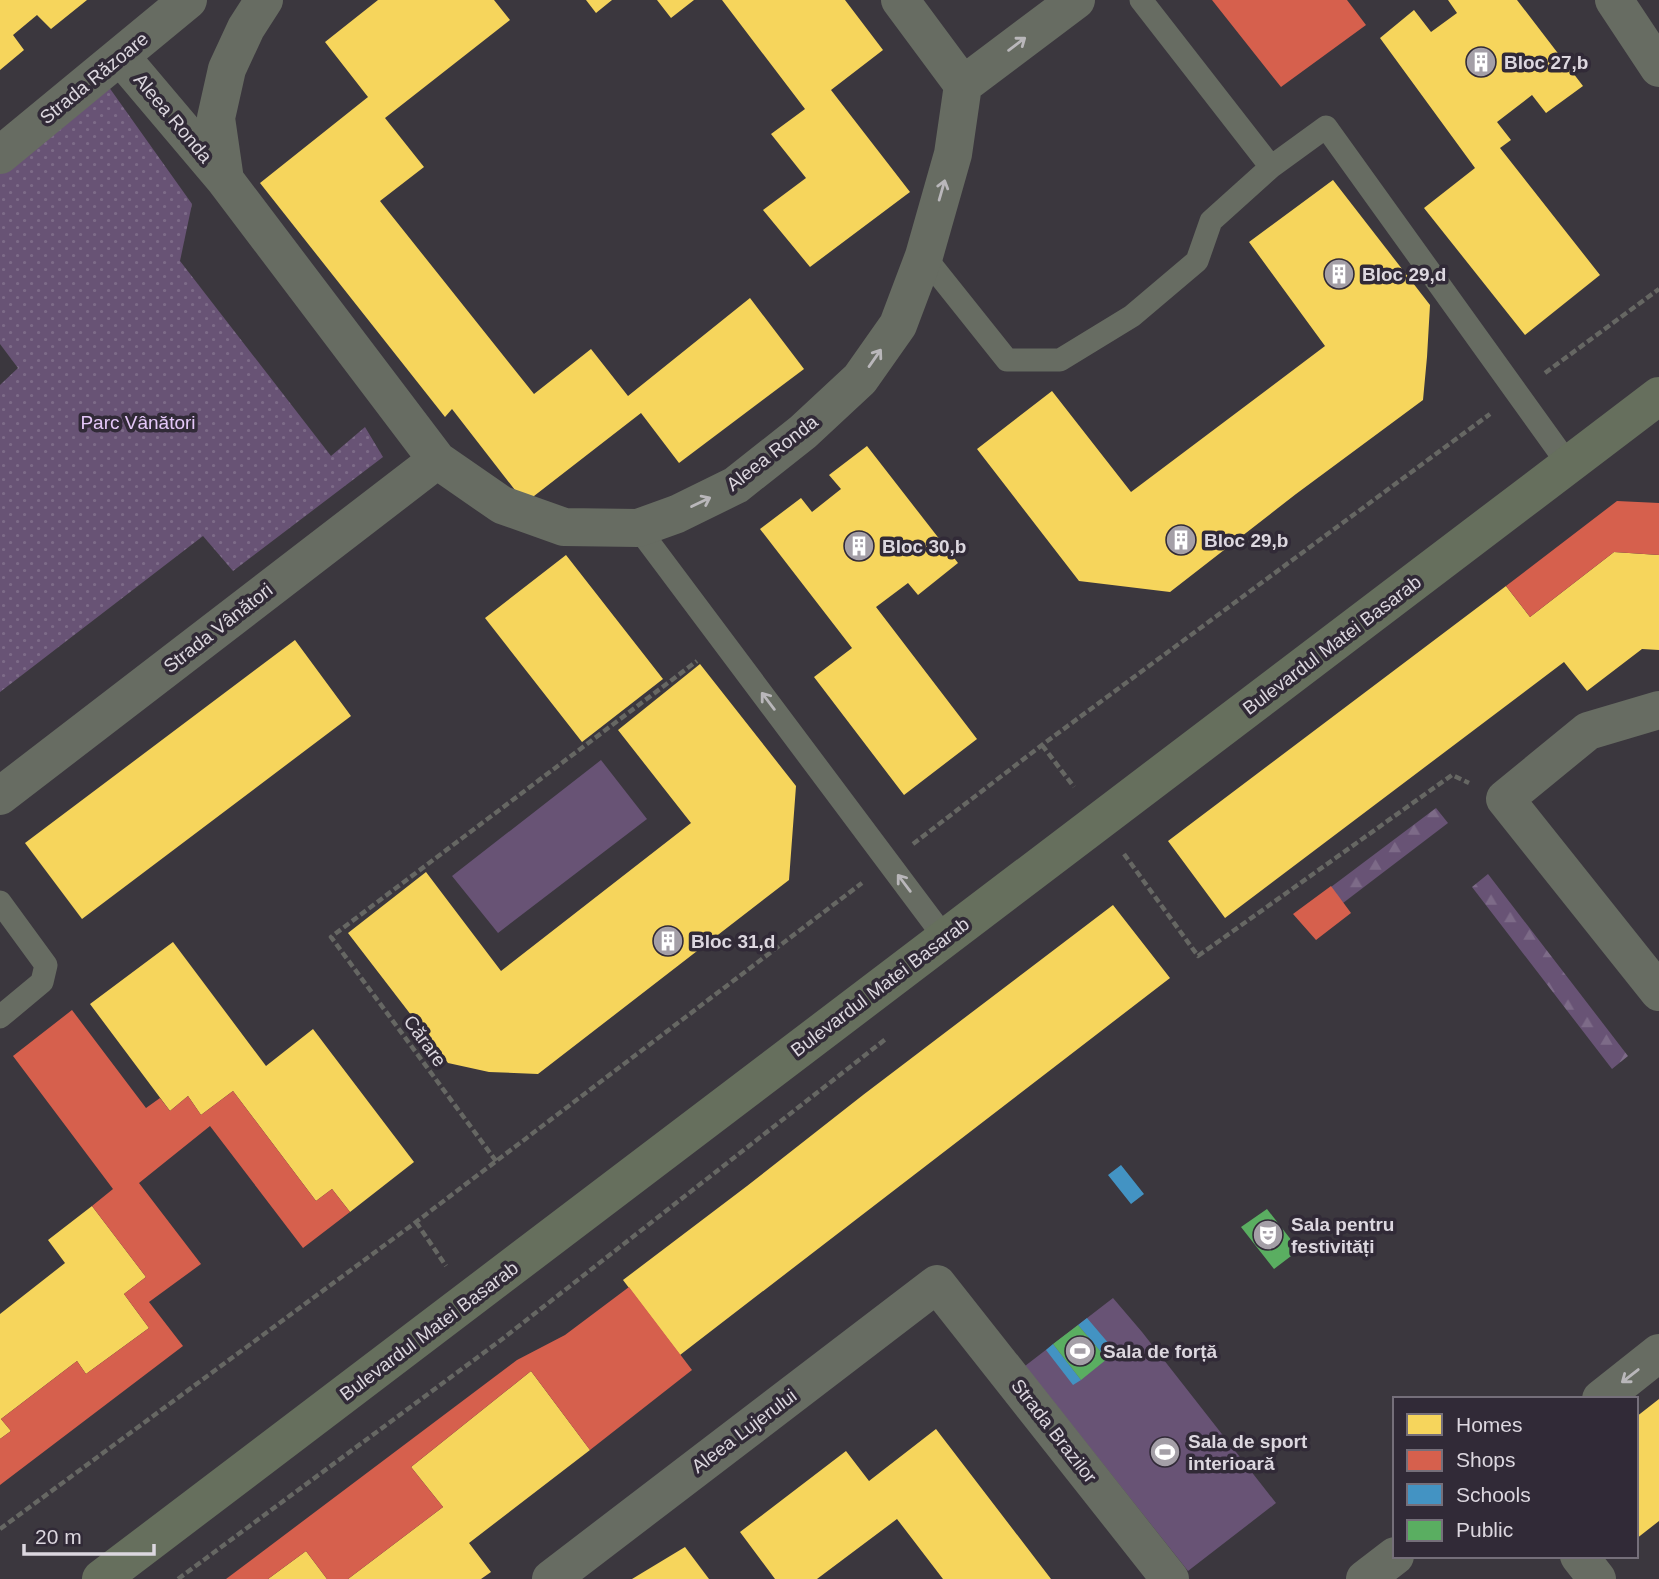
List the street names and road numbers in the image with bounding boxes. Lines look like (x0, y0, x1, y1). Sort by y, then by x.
street label: Strada Răzoare (36, 28, 152, 128)
street label: Aleea Ronda (130, 69, 217, 167)
street label: Aleea Ronda (722, 411, 822, 495)
street label: Bulevardul Matei Basarab (1239, 571, 1425, 719)
street label: Strada Vânători (160, 579, 276, 677)
street label: Bulevardul Matei Basarab (787, 913, 973, 1061)
street label: Cărare (399, 1011, 451, 1071)
street label: Bulevardul Matei Basarab (336, 1257, 522, 1405)
street label: Strada Brazilor (1007, 1375, 1101, 1488)
street label: Aleea Lujerului (687, 1385, 801, 1477)

